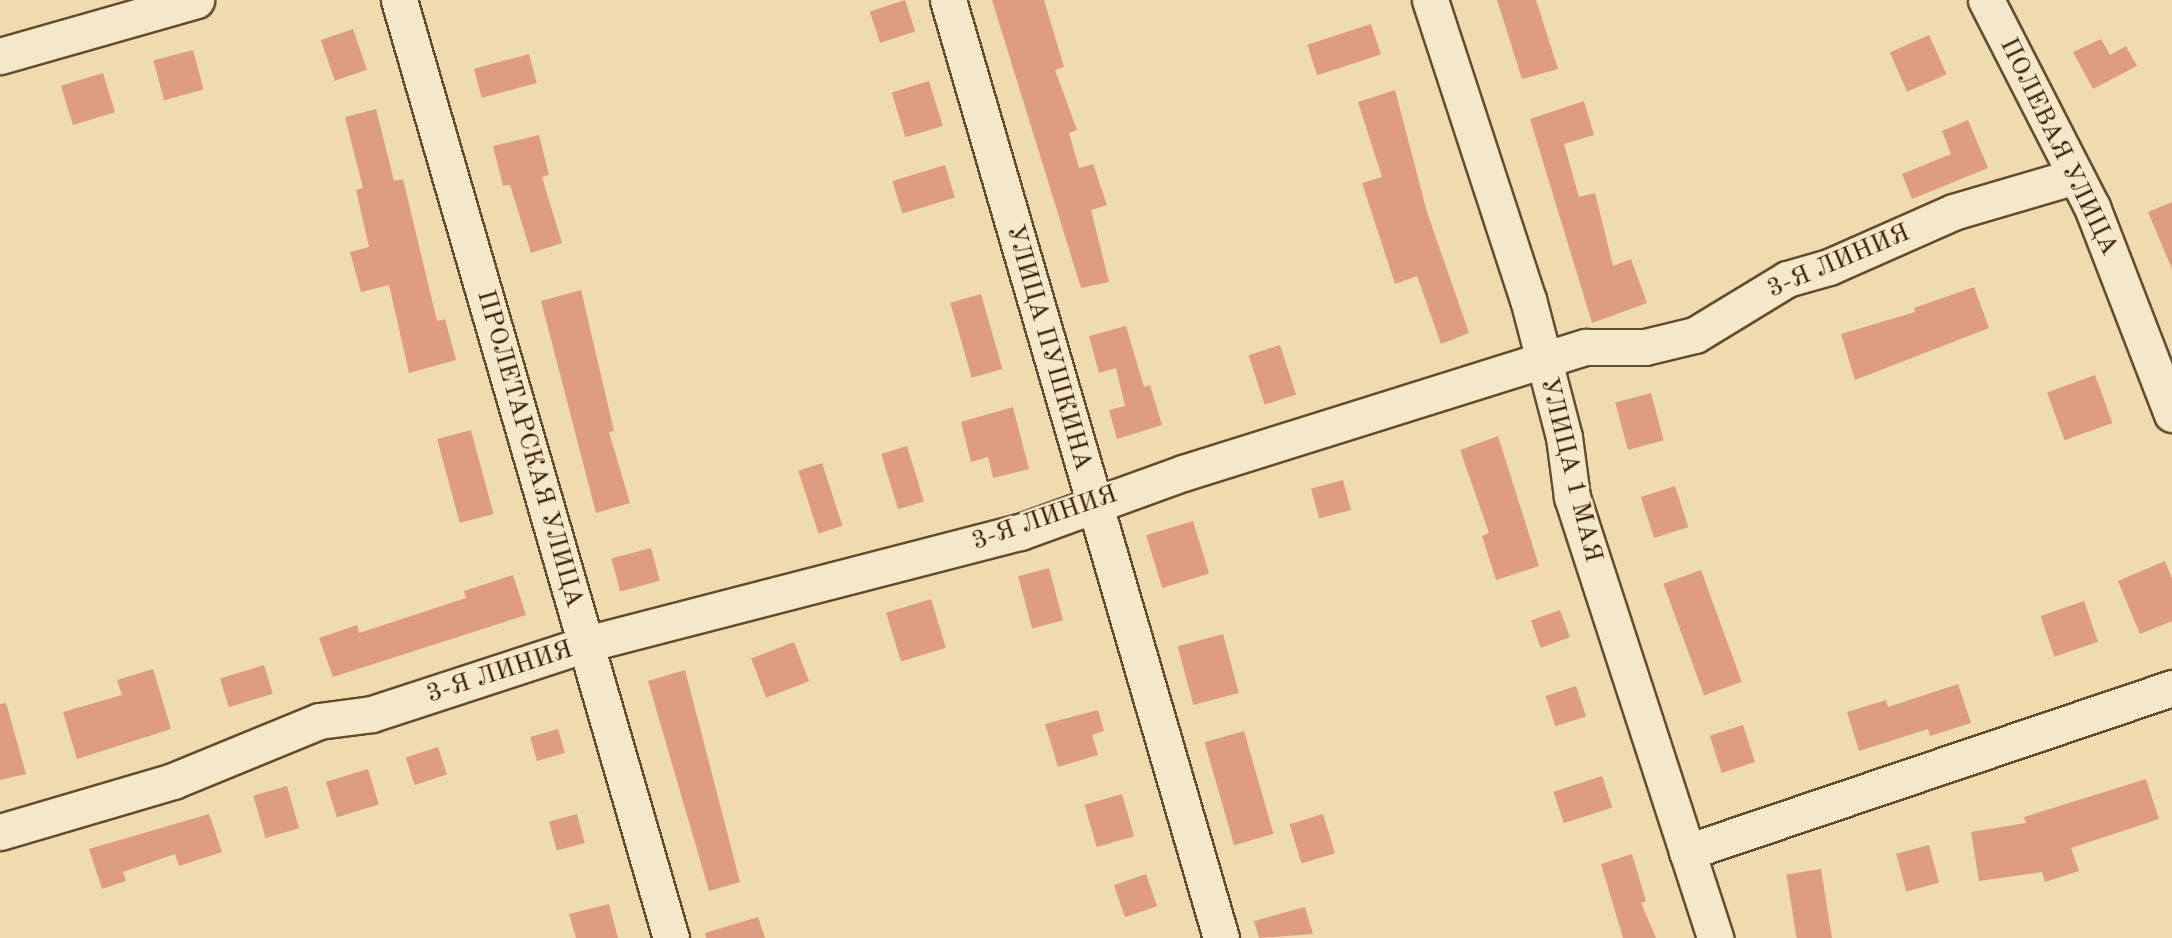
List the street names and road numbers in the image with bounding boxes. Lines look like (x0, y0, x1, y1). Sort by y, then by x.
street label: ПОЛЕВАЯ УЛИЦА (1992, 33, 2124, 261)
street label: 3-Я ЛИНИЯ (1763, 218, 1915, 306)
street label: УЛИЦА ПУШКИНА (998, 221, 1098, 475)
street label: ПРОЛЕТАРСКАЯ УЛИЦА (469, 287, 589, 611)
street label: УЛИЦА 1 МАЯ (1532, 374, 1608, 566)
street label: 3-Я ЛИНИЯ (968, 480, 1122, 558)
street label: 3-Я ЛИНИЯ (423, 635, 577, 711)

